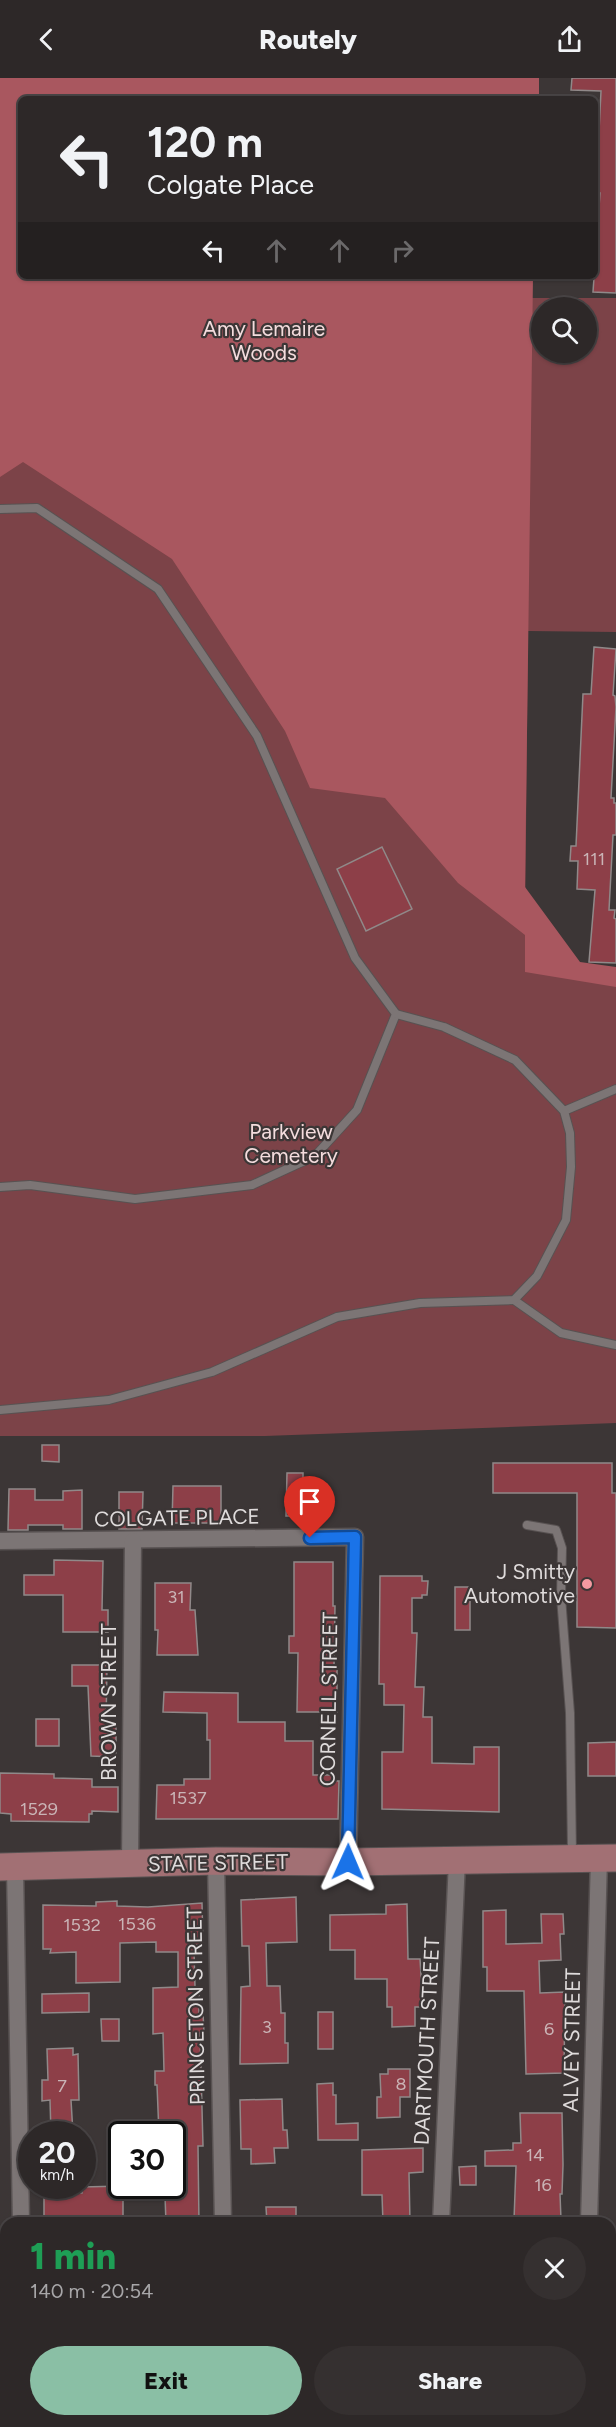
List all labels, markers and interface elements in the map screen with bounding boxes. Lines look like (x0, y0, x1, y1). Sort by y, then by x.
icon: back (30, 23, 63, 56)
text: Routely (259, 23, 357, 56)
icon: share (553, 23, 586, 56)
text: 120 m (147, 117, 263, 168)
icon: left (48, 120, 126, 198)
text: Colgate Place (147, 168, 314, 201)
icon: left (197, 234, 230, 267)
icon: ahead (260, 234, 293, 267)
icon: ahead (323, 234, 356, 267)
icon: right (386, 234, 419, 267)
map controls (531, 297, 597, 363)
button: search (531, 297, 597, 363)
park label: Amy Lemaire Woods (203, 316, 325, 365)
house number: 111 (583, 848, 605, 870)
park label: Parkview Cemetery (244, 1119, 338, 1168)
pin (284, 1476, 335, 1538)
icon: arrive (293, 1485, 326, 1518)
street label: COLGATE PLACE (94, 1504, 260, 1531)
place label: J Smitty Automotive (464, 1559, 575, 1608)
marker: J Smitty Automotive (580, 1577, 594, 1591)
house number: 31 (167, 1586, 185, 1608)
street label: CORNELL STREET (314, 1611, 343, 1786)
street label: BROWN STREET (96, 1623, 121, 1781)
house number: 1537 (169, 1787, 207, 1809)
house number: 1529 (20, 1798, 58, 1820)
position arrow (316, 1830, 380, 1894)
street label: STATE STREET (148, 1849, 289, 1876)
street label: PRINCETON STREET (181, 1906, 210, 2105)
house number: 1536 (118, 1913, 156, 1935)
house number: 1532 (63, 1914, 101, 1936)
street label: DARTMOUTH STREET (409, 1936, 444, 2146)
street label: ALVEY STREET (558, 1967, 585, 2112)
house number: 3 (262, 2016, 272, 2038)
house number: 6 (544, 2018, 554, 2040)
house number: 8 (395, 2073, 407, 2095)
house number: 7 (57, 2075, 67, 2097)
speed limit sign: 30 (108, 2121, 186, 2199)
text: 20 (39, 2134, 75, 2171)
house number: 14 (526, 2144, 544, 2166)
text: km/h (40, 2166, 74, 2184)
house number: 16 (534, 2174, 552, 2196)
text: 1 min (30, 2235, 116, 2278)
button: close (523, 2237, 586, 2300)
text: 140 m · 20:54 (30, 2279, 153, 2303)
button: Exit (30, 2346, 302, 2415)
button: Share (314, 2346, 586, 2415)

